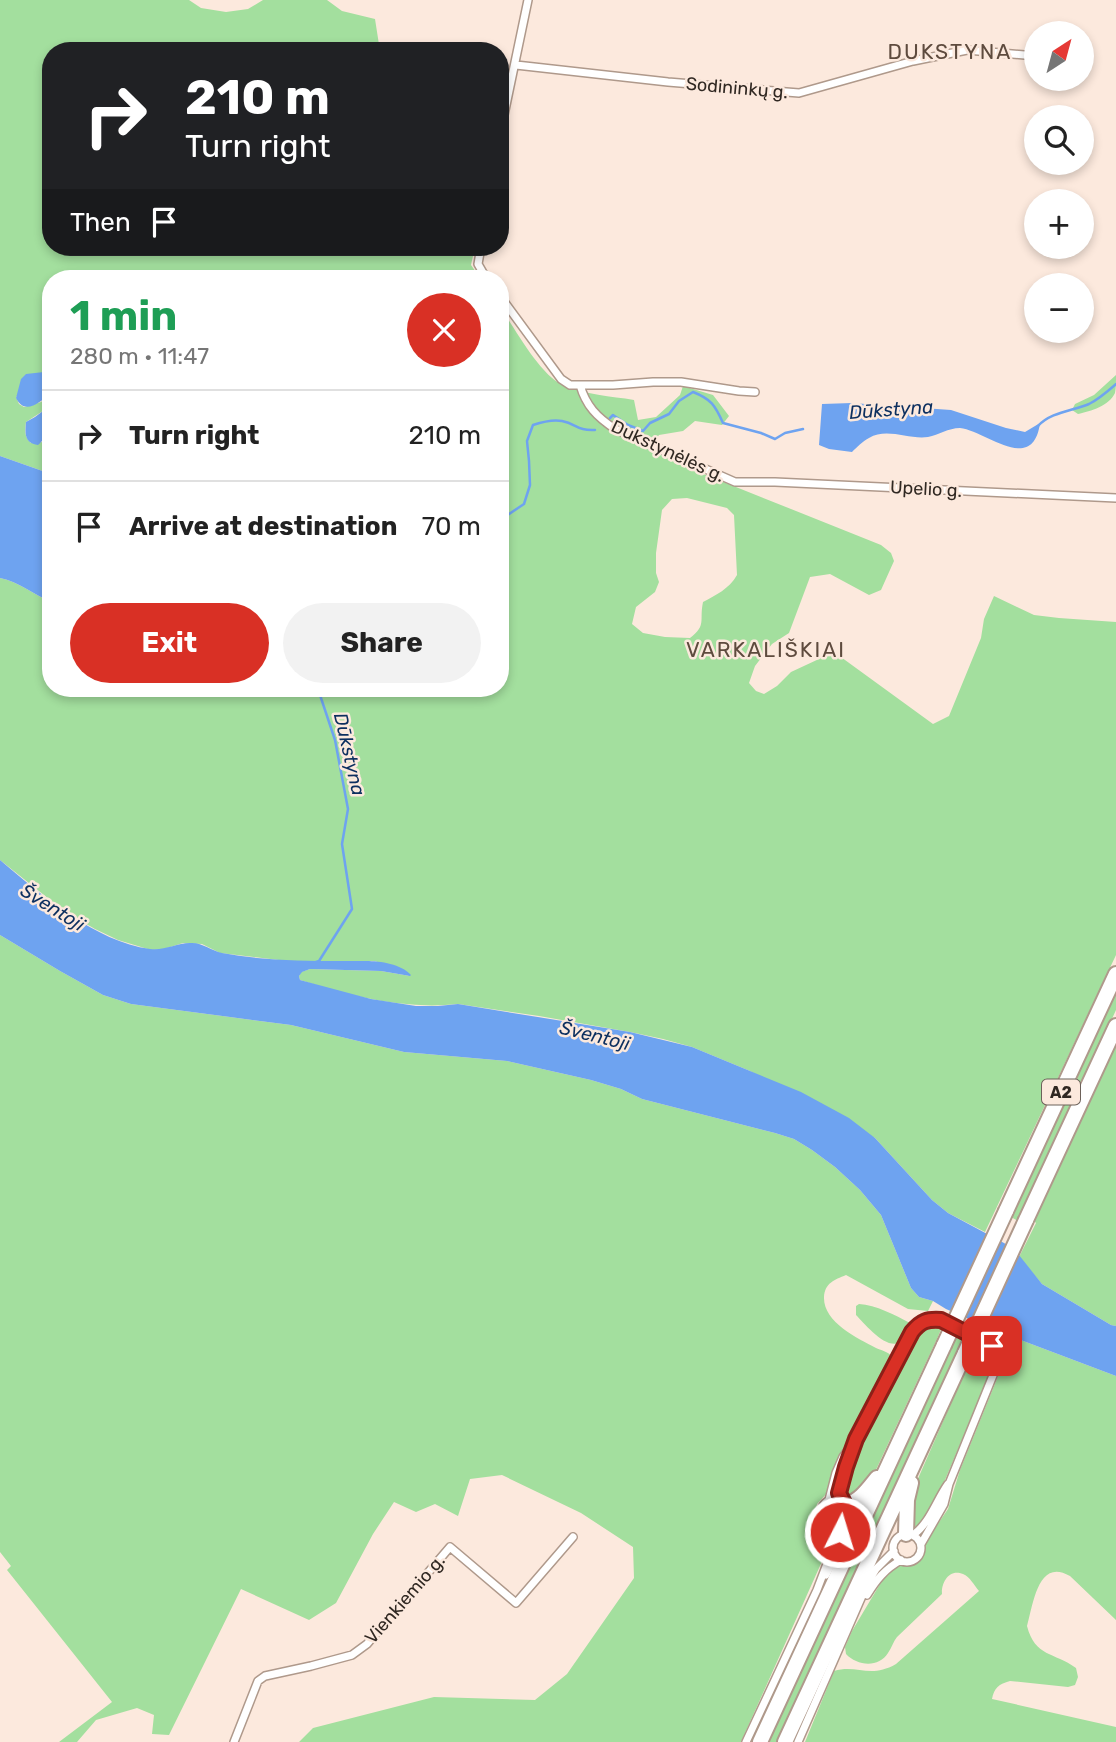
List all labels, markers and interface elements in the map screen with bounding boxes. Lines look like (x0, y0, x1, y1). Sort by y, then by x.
north arrow (1024, 21, 1094, 91)
map controls (1024, 21, 1094, 343)
district label: DUKSTYNA (888, 39, 1012, 64)
text: 210 m (185, 68, 330, 126)
icon: right (70, 70, 161, 161)
street label: Sodininkų g. (685, 73, 789, 103)
button: search (1024, 105, 1094, 175)
text: Turn right (185, 127, 330, 165)
button: + (1024, 189, 1094, 259)
icon: arrive (145, 203, 183, 241)
text: Then (70, 207, 131, 238)
button: − (1024, 273, 1094, 343)
text: 1 min (70, 291, 177, 341)
button: close (407, 293, 481, 367)
text: 280 m · 11:47 (70, 342, 209, 370)
water label: Dūkstyna (848, 395, 934, 424)
street label: Dukstynėlės g. (608, 415, 728, 487)
icon: right (70, 417, 108, 455)
text: Turn right (129, 420, 259, 451)
text: 210 m (409, 420, 481, 451)
street label: Upelio g. (889, 476, 963, 502)
icon: arrive (70, 508, 108, 546)
text: Arrive at destination (129, 511, 397, 542)
text: 70 m (422, 511, 481, 542)
button: Exit (70, 603, 269, 683)
button: Share (283, 603, 481, 683)
district label: VARKALIŠKIAI (686, 637, 846, 662)
water label: Dūkstyna (329, 710, 370, 798)
water label: Šventoji (16, 879, 89, 936)
water label: Šventoji (557, 1016, 633, 1055)
road number: A2 (1042, 1080, 1080, 1104)
pin (962, 1316, 1022, 1376)
icon: arrive (973, 1327, 1011, 1365)
position arrow (803, 1495, 877, 1569)
street label: Vienkiemio g. (360, 1550, 450, 1648)

